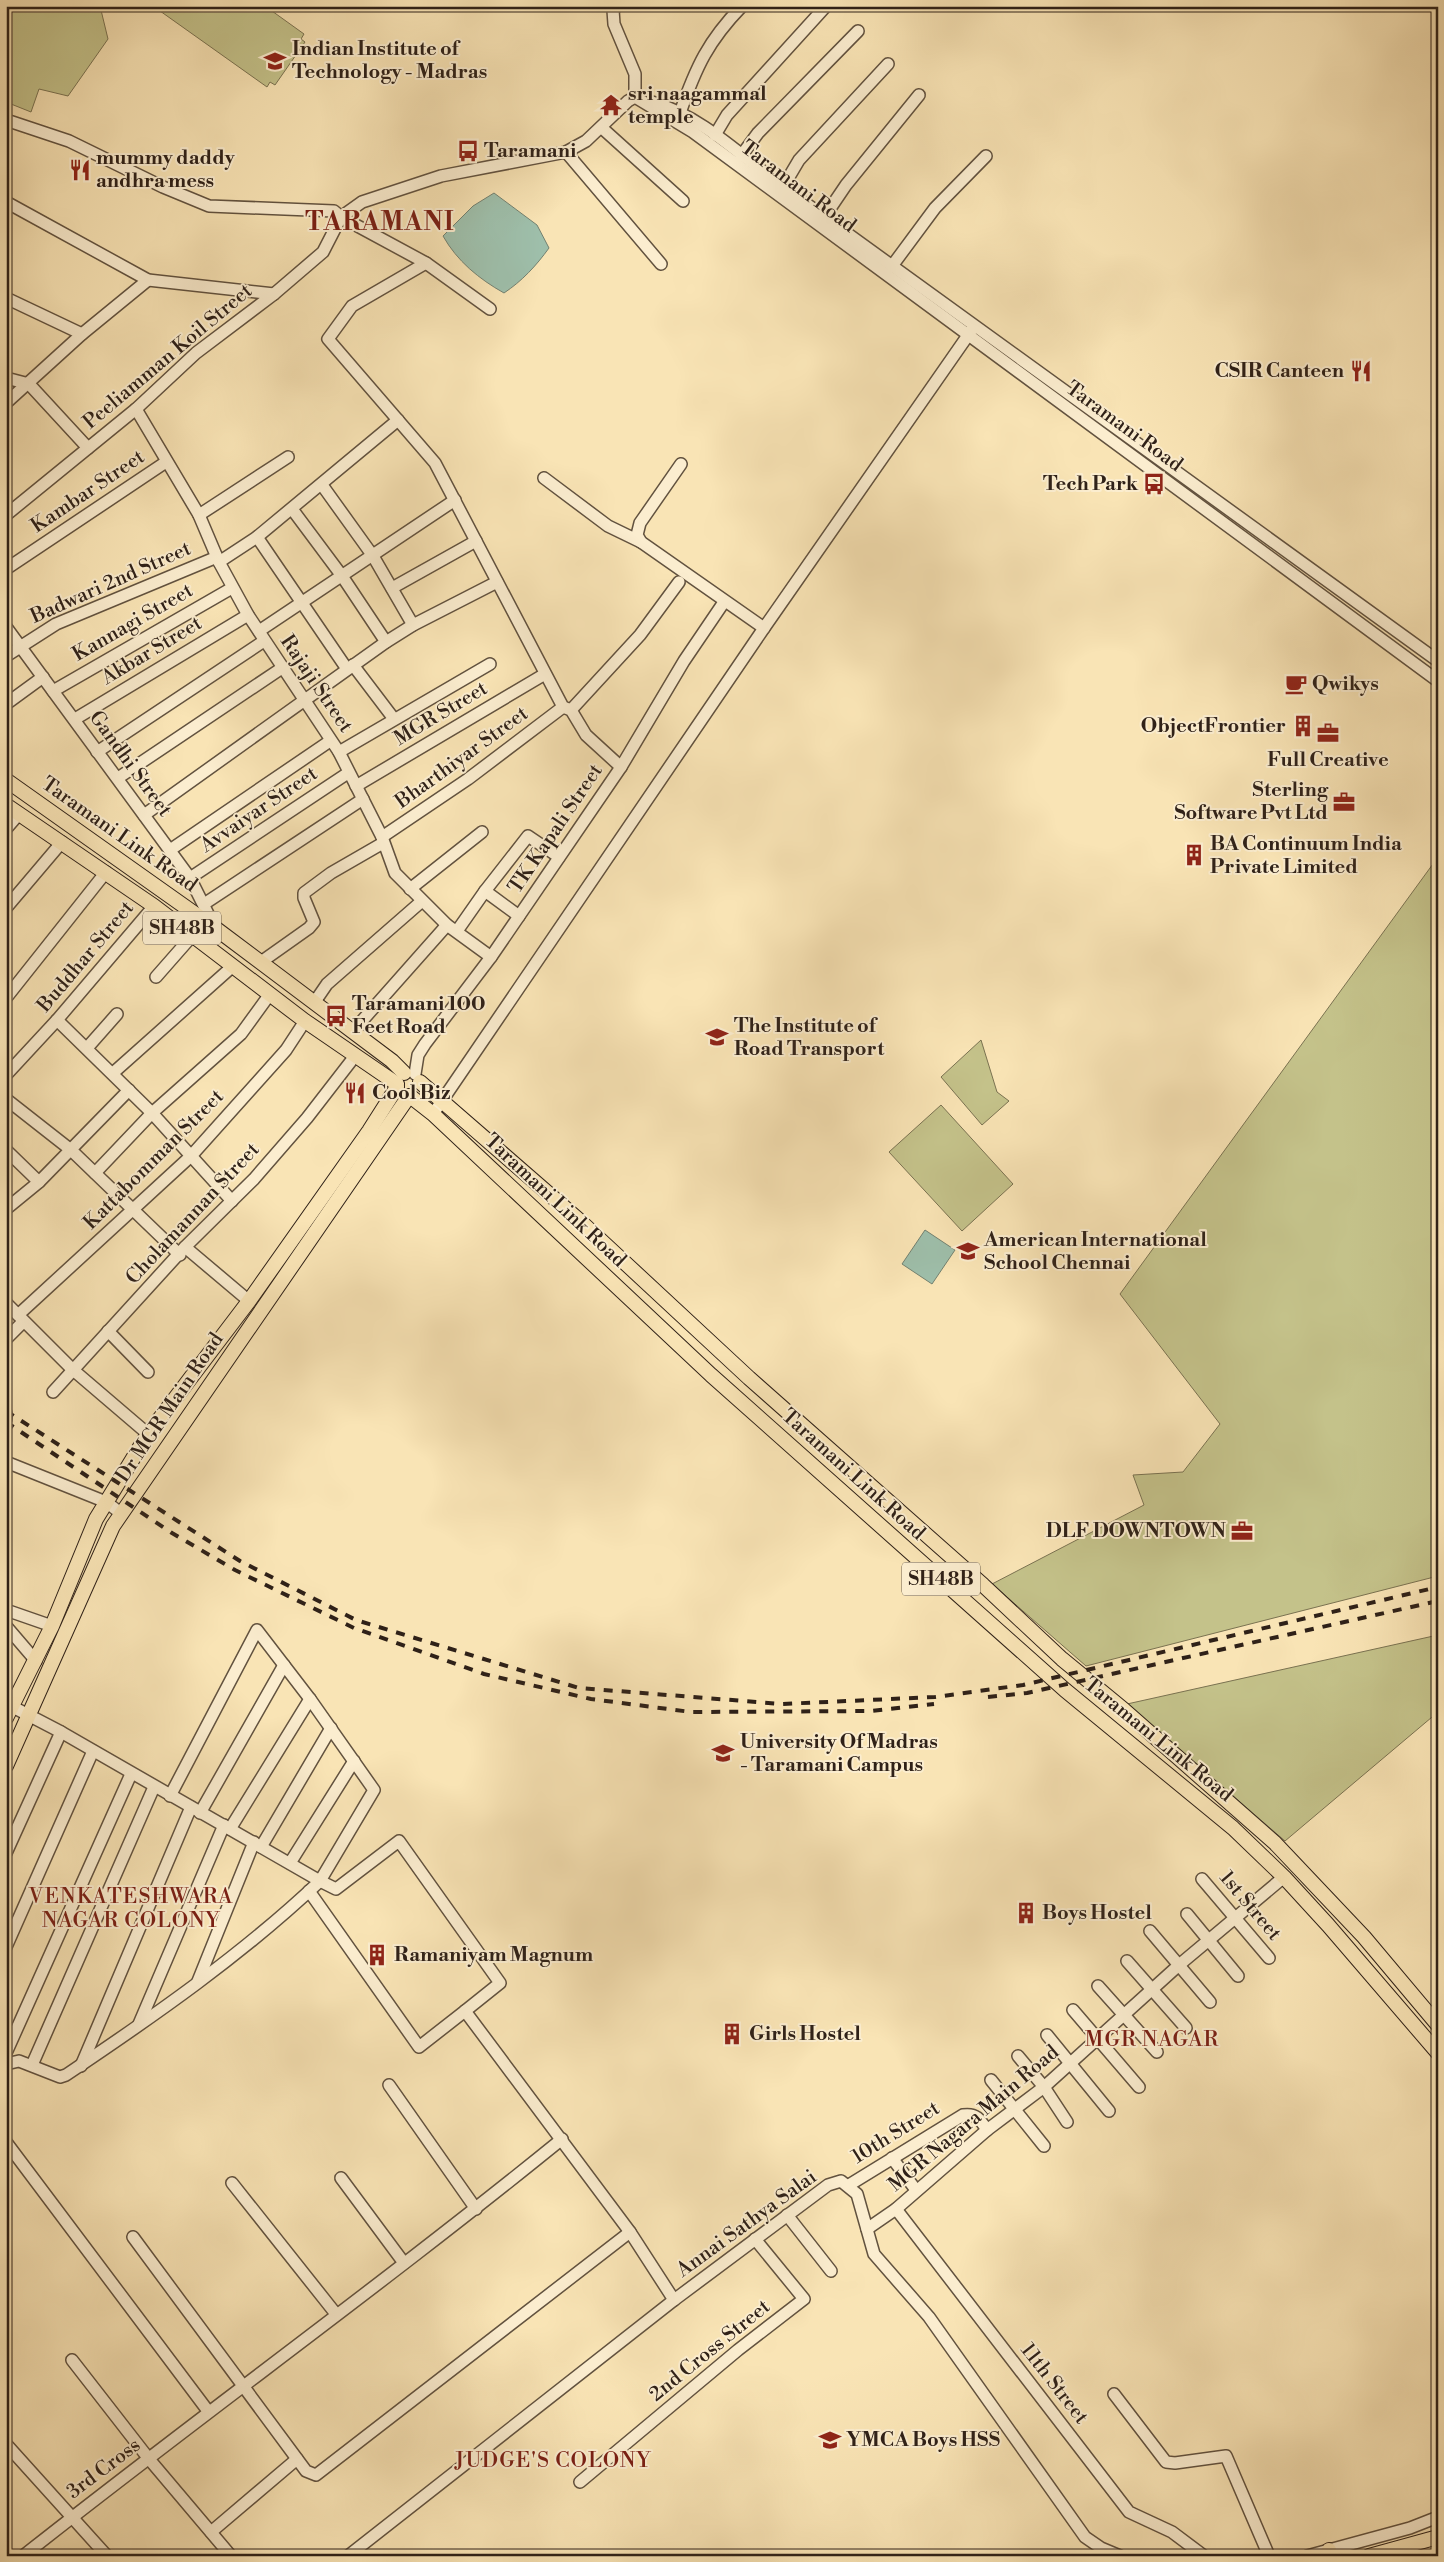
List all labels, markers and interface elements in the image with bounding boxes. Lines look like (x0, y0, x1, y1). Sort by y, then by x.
place label: Indian Institute of Technology - Madras (292, 37, 487, 85)
school or university icon: Indian Institute of Technology - Madras (262, 48, 288, 74)
place label: sri naagammal temple (628, 82, 767, 130)
temple icon: sri naagammal temple (598, 92, 624, 118)
street label: Taramani Road (735, 135, 861, 239)
bus stop icon: Taramani (455, 138, 481, 164)
place label: Taramani (484, 139, 577, 164)
place label: mummy daddy andhra mess (96, 146, 236, 194)
restaurant icon: mummy daddy andhra mess (67, 157, 93, 183)
district label: TARAMANI (305, 207, 455, 238)
street label: Peeliamman Koil Street (78, 279, 258, 435)
restaurant icon: CSIR Canteen (1348, 358, 1374, 384)
place label: CSIR Canteen (1215, 359, 1345, 384)
street label: Taramani Road (1061, 376, 1188, 478)
street label: Kambar Street (26, 445, 150, 539)
bus stop icon: Tech Park (1141, 471, 1167, 497)
place label: Tech Park (1043, 472, 1139, 497)
street label: Badwari 2nd Street (26, 536, 195, 630)
street label: Kannagi Street (68, 578, 198, 668)
street label: Akbar Street (96, 611, 207, 691)
street label: Rajaji Street (274, 630, 358, 738)
cafe icon: Qwikys (1283, 671, 1309, 697)
place label: Qwikys (1312, 672, 1379, 697)
street label: MGR Street (390, 676, 492, 752)
street label: Bharthiyar Street (390, 701, 533, 815)
street label: Gandhi Street (83, 706, 177, 822)
building icon: ObjectFrontier (1290, 713, 1316, 739)
place label: ObjectFrontier (1141, 714, 1286, 739)
office icon: Full Creative (1315, 720, 1341, 746)
place label: Full Creative (1267, 748, 1389, 773)
street label: TK Kapali Street (503, 759, 609, 899)
street label: Avvaiyar Street (195, 762, 322, 859)
street label: Taramani Link Road (36, 772, 202, 899)
place label: Sterling Software Pvt Ltd (1174, 778, 1329, 826)
office icon: Sterling Software Pvt Ltd (1331, 789, 1357, 815)
place label: BA Continuum India Private Limited (1210, 832, 1402, 880)
building icon: BA Continuum India Private Limited (1181, 842, 1207, 868)
street label: Buddhar Street (32, 896, 140, 1018)
road number: SH48B (143, 911, 221, 944)
place label: Taramani 100 Feet Road (352, 992, 486, 1040)
bus stop icon: Taramani 100 Feet Road (323, 1003, 349, 1029)
place label: The Institute of Road Transport (734, 1014, 885, 1062)
school or university icon: The Institute of Road Transport (704, 1024, 730, 1050)
restaurant icon: Cool Biz (342, 1080, 368, 1106)
place label: Cool Biz (372, 1081, 450, 1106)
street label: Kattabomman Street (79, 1085, 229, 1235)
street label: Taramani Link Road (479, 1129, 632, 1274)
street label: Cholamannan Street (121, 1138, 265, 1290)
place label: American International School Chennai (983, 1228, 1207, 1276)
school or university icon: American International School Chennai (955, 1238, 981, 1264)
street label: Dr MGR Main Road (111, 1328, 230, 1488)
street label: Taramani Link Road (776, 1404, 930, 1547)
office icon: DLF DOWNTOWN (1229, 1518, 1255, 1544)
place label: DLF DOWNTOWN (1046, 1519, 1226, 1544)
road number: SH48B (902, 1562, 980, 1596)
street label: Taramani Link Road (1078, 1672, 1238, 1808)
place label: University Of Madras - Taramani Campus (740, 1730, 938, 1778)
school or university icon: University Of Madras - Taramani Campus (710, 1740, 736, 1766)
street label: 1st Street (1214, 1866, 1286, 1946)
district label: VENKATESHWARA NAGAR COLONY (28, 1884, 233, 1934)
building icon: Boys Hostel (1013, 1900, 1039, 1926)
place label: Boys Hostel (1042, 1901, 1152, 1926)
building icon: Ramaniyam Magnum (364, 1942, 390, 1968)
place label: Ramaniyam Magnum (394, 1943, 593, 1968)
building icon: Girls Hostel (719, 2021, 745, 2047)
place label: Girls Hostel (749, 2022, 861, 2047)
district label: MGR NAGAR (1085, 2027, 1219, 2053)
street label: MGR Nagara Main Road (884, 2040, 1065, 2198)
street label: 10th Street (847, 2096, 945, 2170)
street label: Annai Sathya Salai (671, 2165, 822, 2284)
street label: 2nd Cross Street (645, 2295, 775, 2407)
street label: 11th Street (1015, 2339, 1093, 2429)
school or university icon: YMCA Boys HSS (817, 2427, 843, 2453)
place label: YMCA Boys HSS (846, 2428, 1000, 2453)
street label: 3rd Cross (62, 2433, 146, 2505)
district label: JUDGE'S COLONY (454, 2448, 651, 2474)

